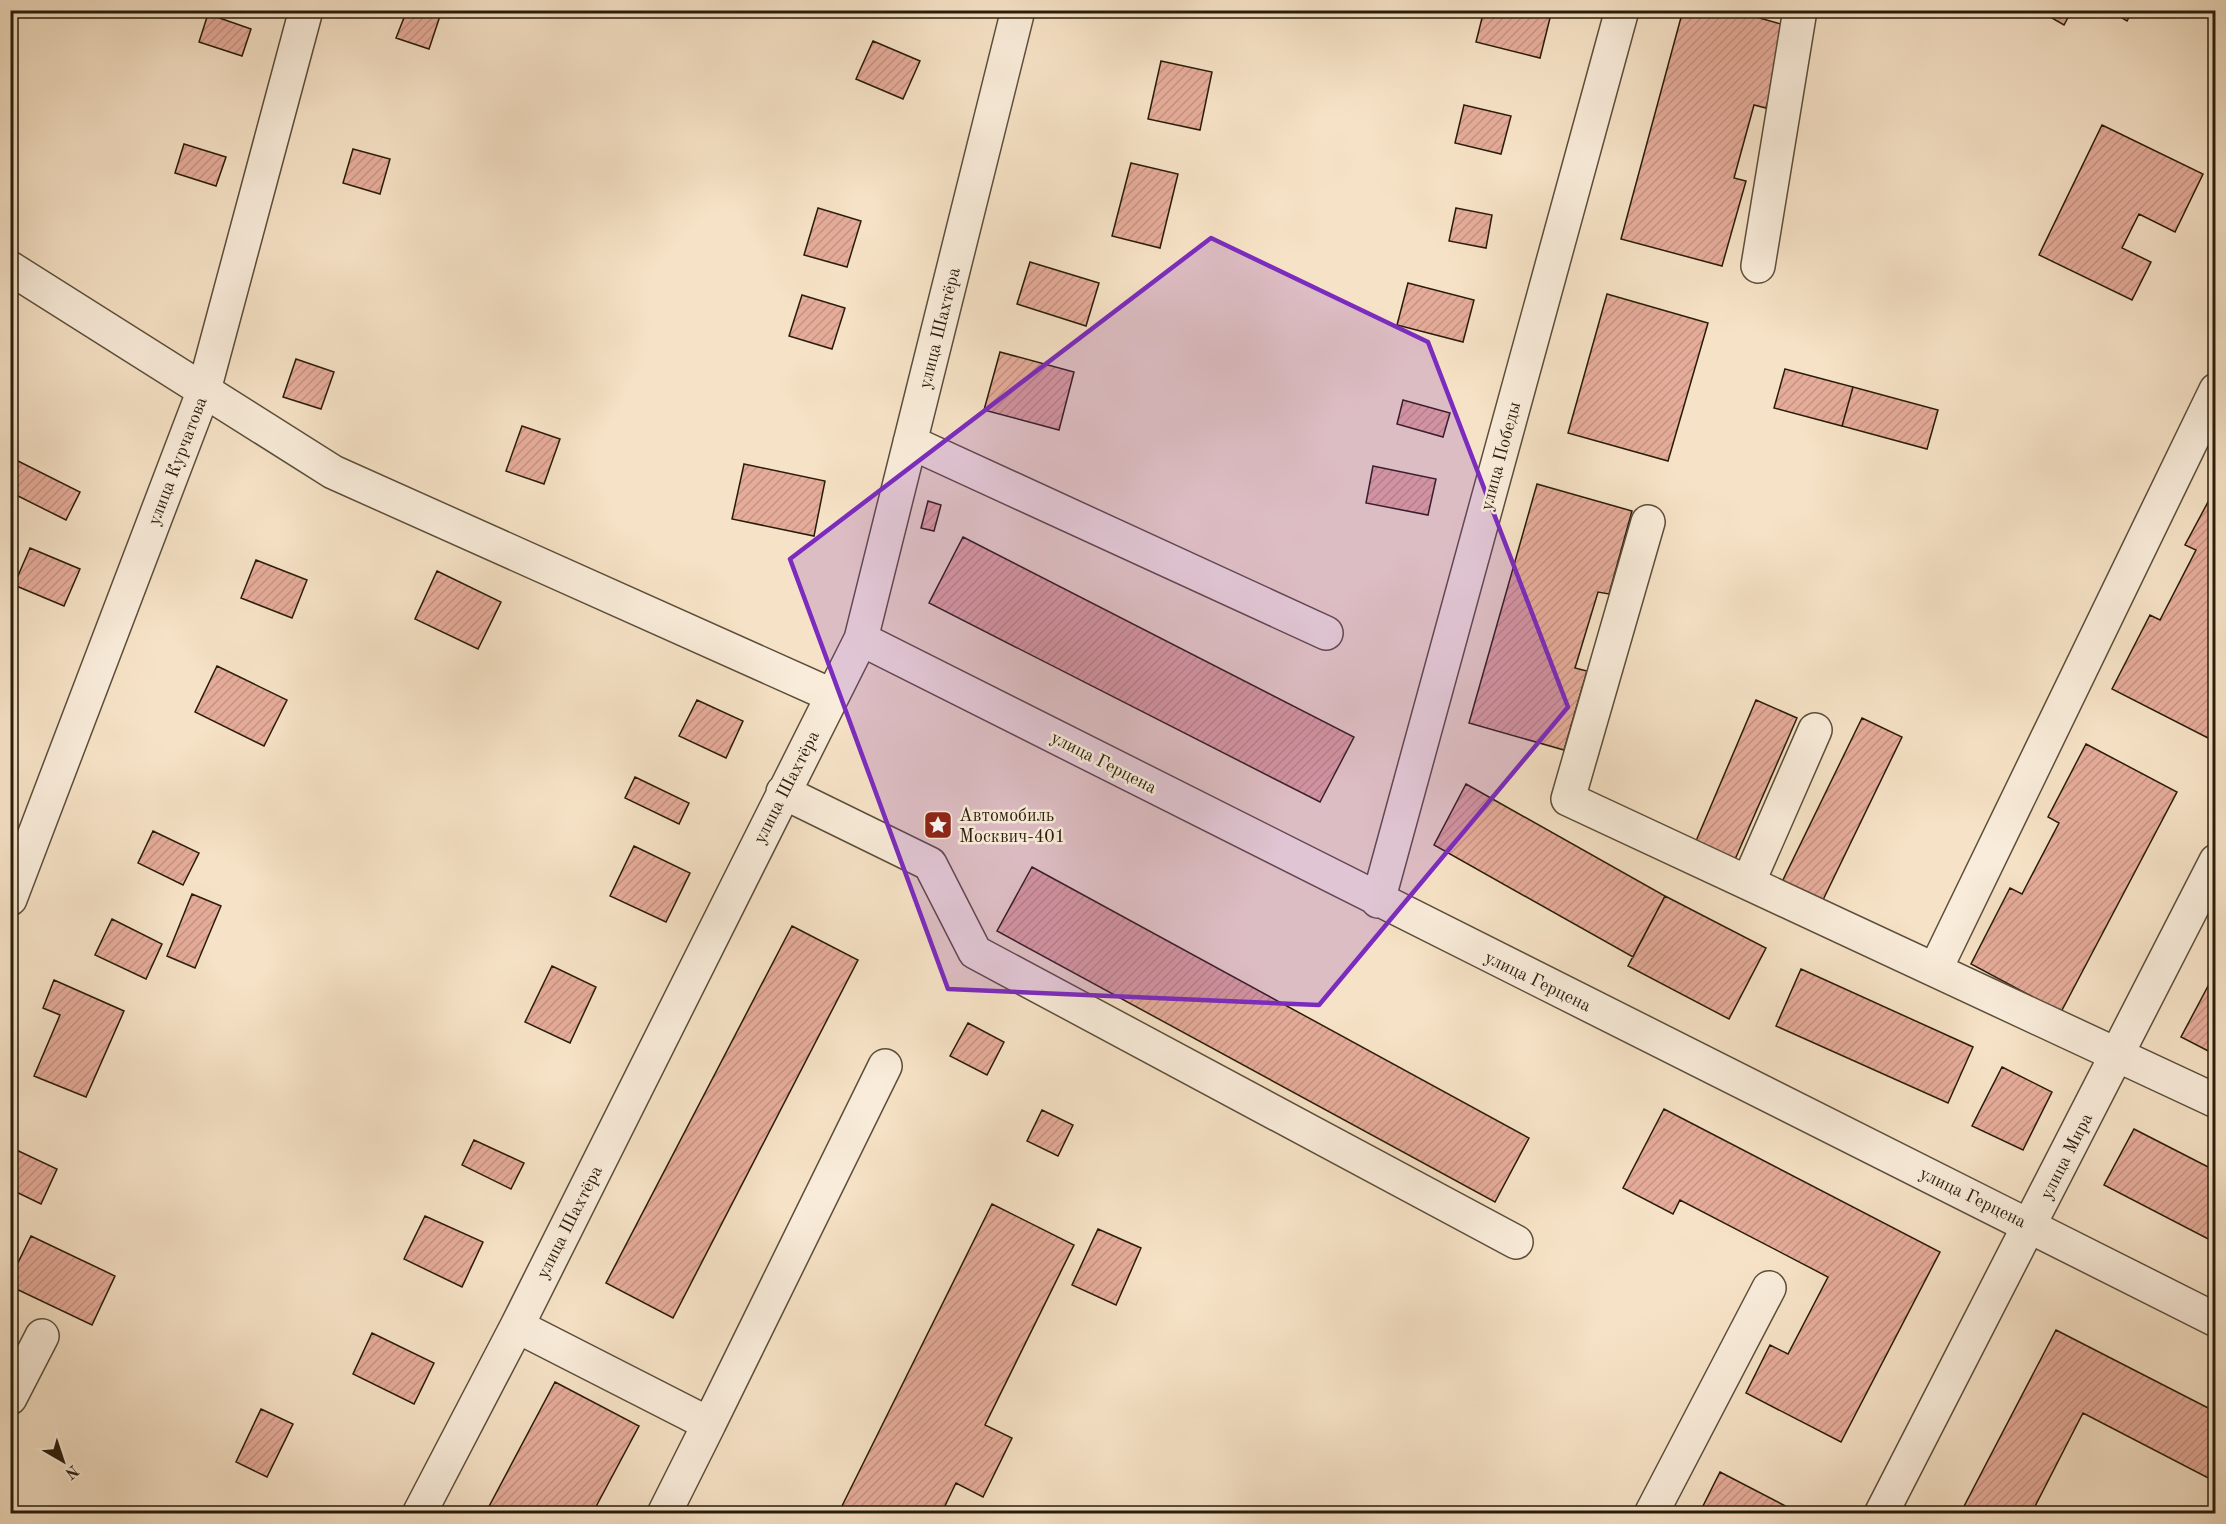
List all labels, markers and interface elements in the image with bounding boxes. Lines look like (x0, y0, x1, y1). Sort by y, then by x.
street label: улица Шахтёра (916, 266, 964, 391)
street label: улица Курчатова (145, 395, 211, 528)
street label: улица Победы (1478, 400, 1524, 513)
street label: улица Шахтёра (751, 728, 823, 847)
street label: улица Герцена (1048, 729, 1159, 797)
place label: Автомобиль Москвич-401 (959, 807, 1065, 846)
place icon: Автомобиль Москвич-401 (922, 809, 954, 841)
street label: улица Герцена (1481, 948, 1594, 1015)
street label: улица Мира (2038, 1110, 2096, 1202)
street label: улица Шахтёра (534, 1163, 606, 1282)
street label: улица Герцена (1916, 1164, 2029, 1231)
north arrow (33, 1431, 93, 1491)
text: N (61, 1461, 81, 1482)

